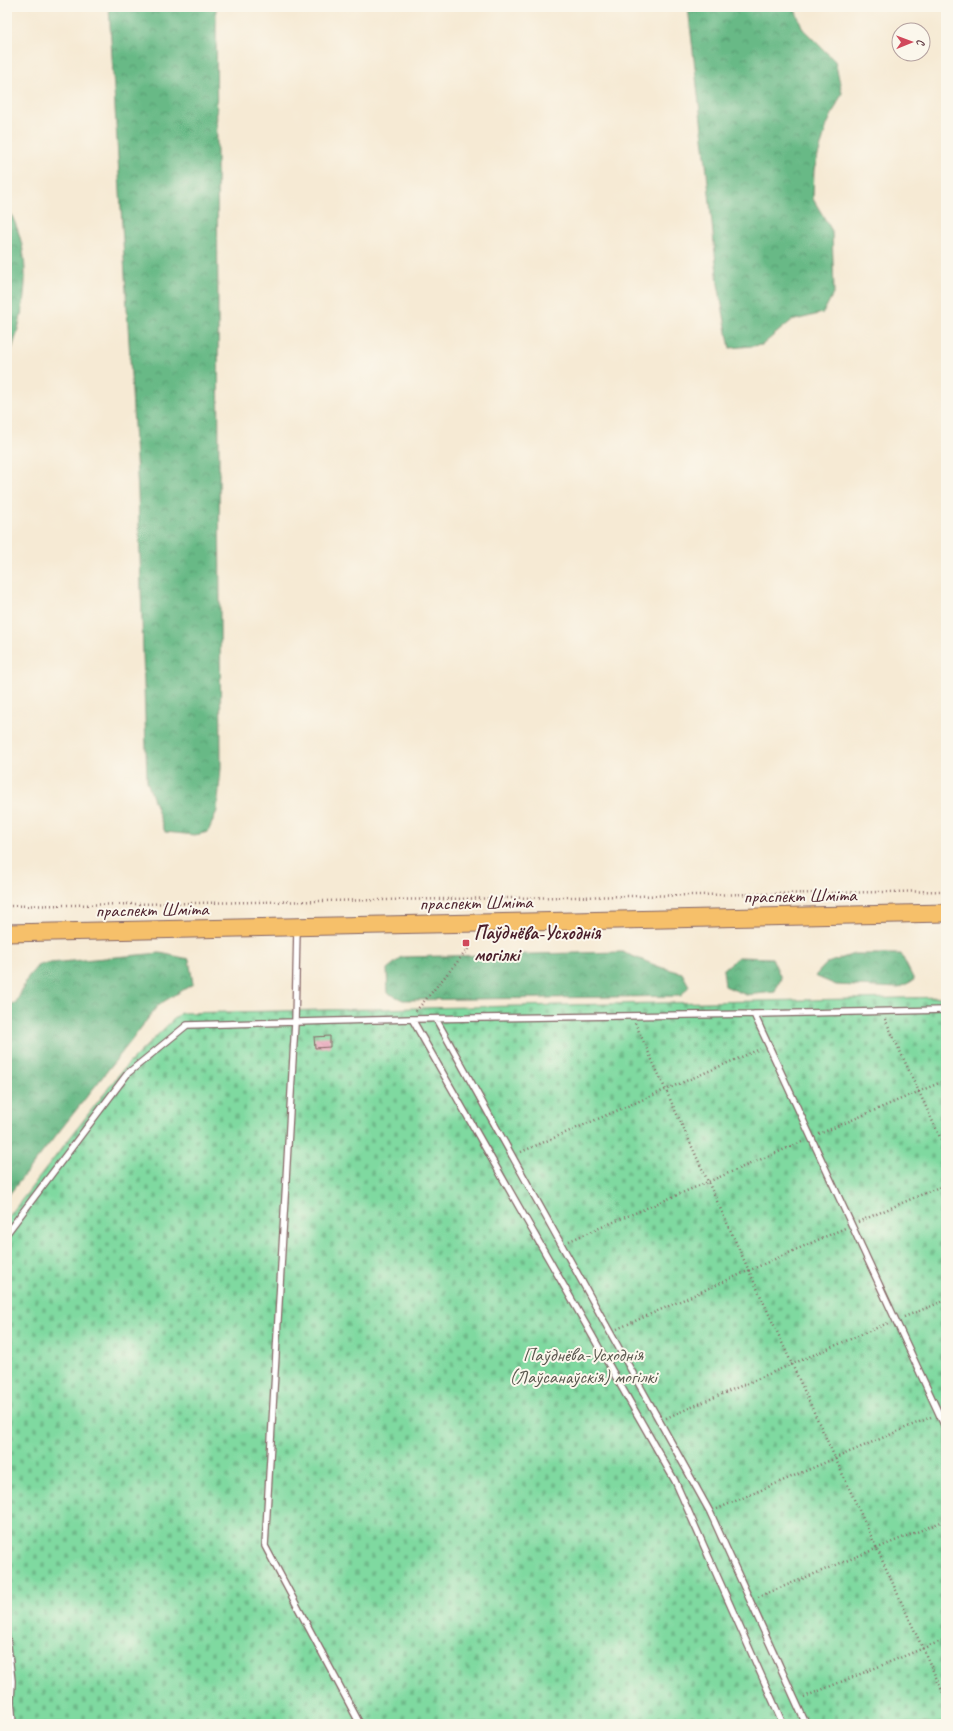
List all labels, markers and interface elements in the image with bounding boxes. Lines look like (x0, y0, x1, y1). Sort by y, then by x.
north arrow (891, 22, 931, 62)
text: С (914, 39, 928, 46)
street label: праспект Шміта (743, 883, 858, 909)
street label: праспект Шміта (419, 890, 534, 916)
street label: праспект Шміта (95, 897, 210, 923)
place label: Паўднёва-Усходнія могілкі (474, 921, 602, 967)
marker: Паўднёва-Усходнія могілкі (461, 938, 471, 948)
park label: Паўднёва-Усходнія (Лаўсанаўскія) могілкі (509, 1343, 659, 1389)

